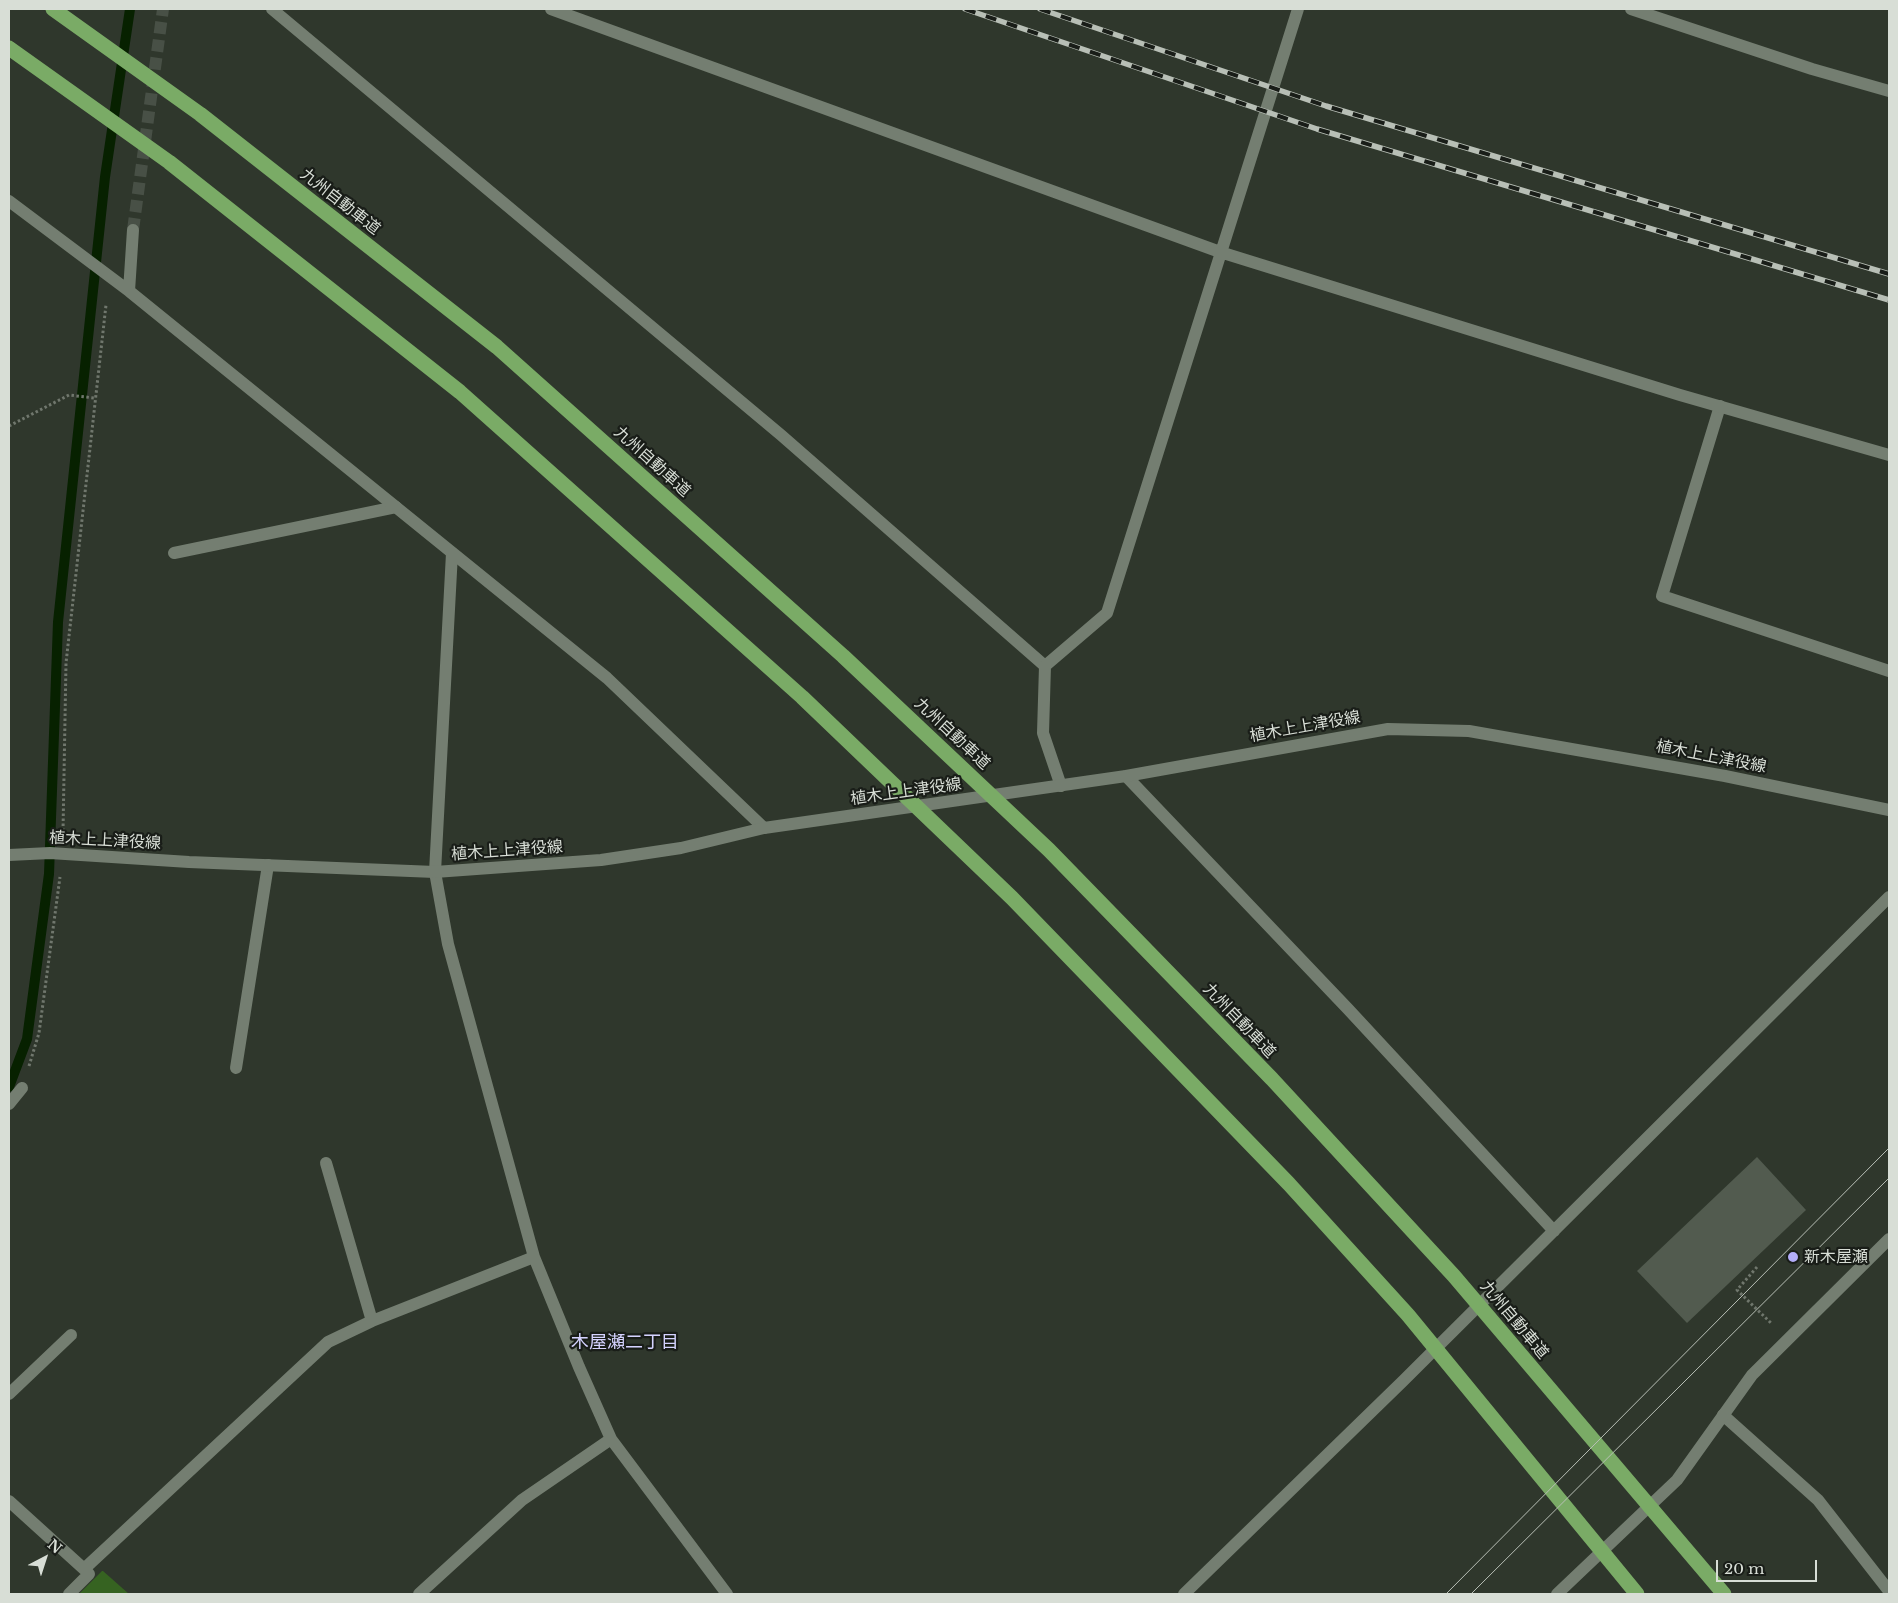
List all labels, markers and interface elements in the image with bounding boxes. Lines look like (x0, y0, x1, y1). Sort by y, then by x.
street label: 九州自動車道 (296, 165, 384, 239)
street label: 九州自動車道 (610, 423, 694, 501)
street label: 九州自動車道 (910, 694, 994, 774)
street label: 植木上上津役線 (1248, 708, 1362, 746)
street label: 植木上上津役線 (1654, 737, 1768, 777)
street label: 植木上上津役線 (849, 775, 963, 809)
street label: 植木上上津役線 (49, 828, 161, 854)
street label: 植木上上津役線 (450, 838, 564, 864)
street label: 九州自動車道 (1199, 980, 1279, 1062)
place label: 新木屋瀬 (1804, 1247, 1868, 1267)
marker: 新木屋瀬 (1786, 1250, 1800, 1264)
street label: 九州自動車道 (1476, 1277, 1552, 1363)
district label: 木屋瀬二丁目 (571, 1332, 679, 1354)
north arrow (20, 1533, 70, 1583)
text: N (44, 1535, 65, 1558)
scale bar (1718, 1550, 1819, 1582)
text: 20 m (1724, 1559, 1764, 1578)

